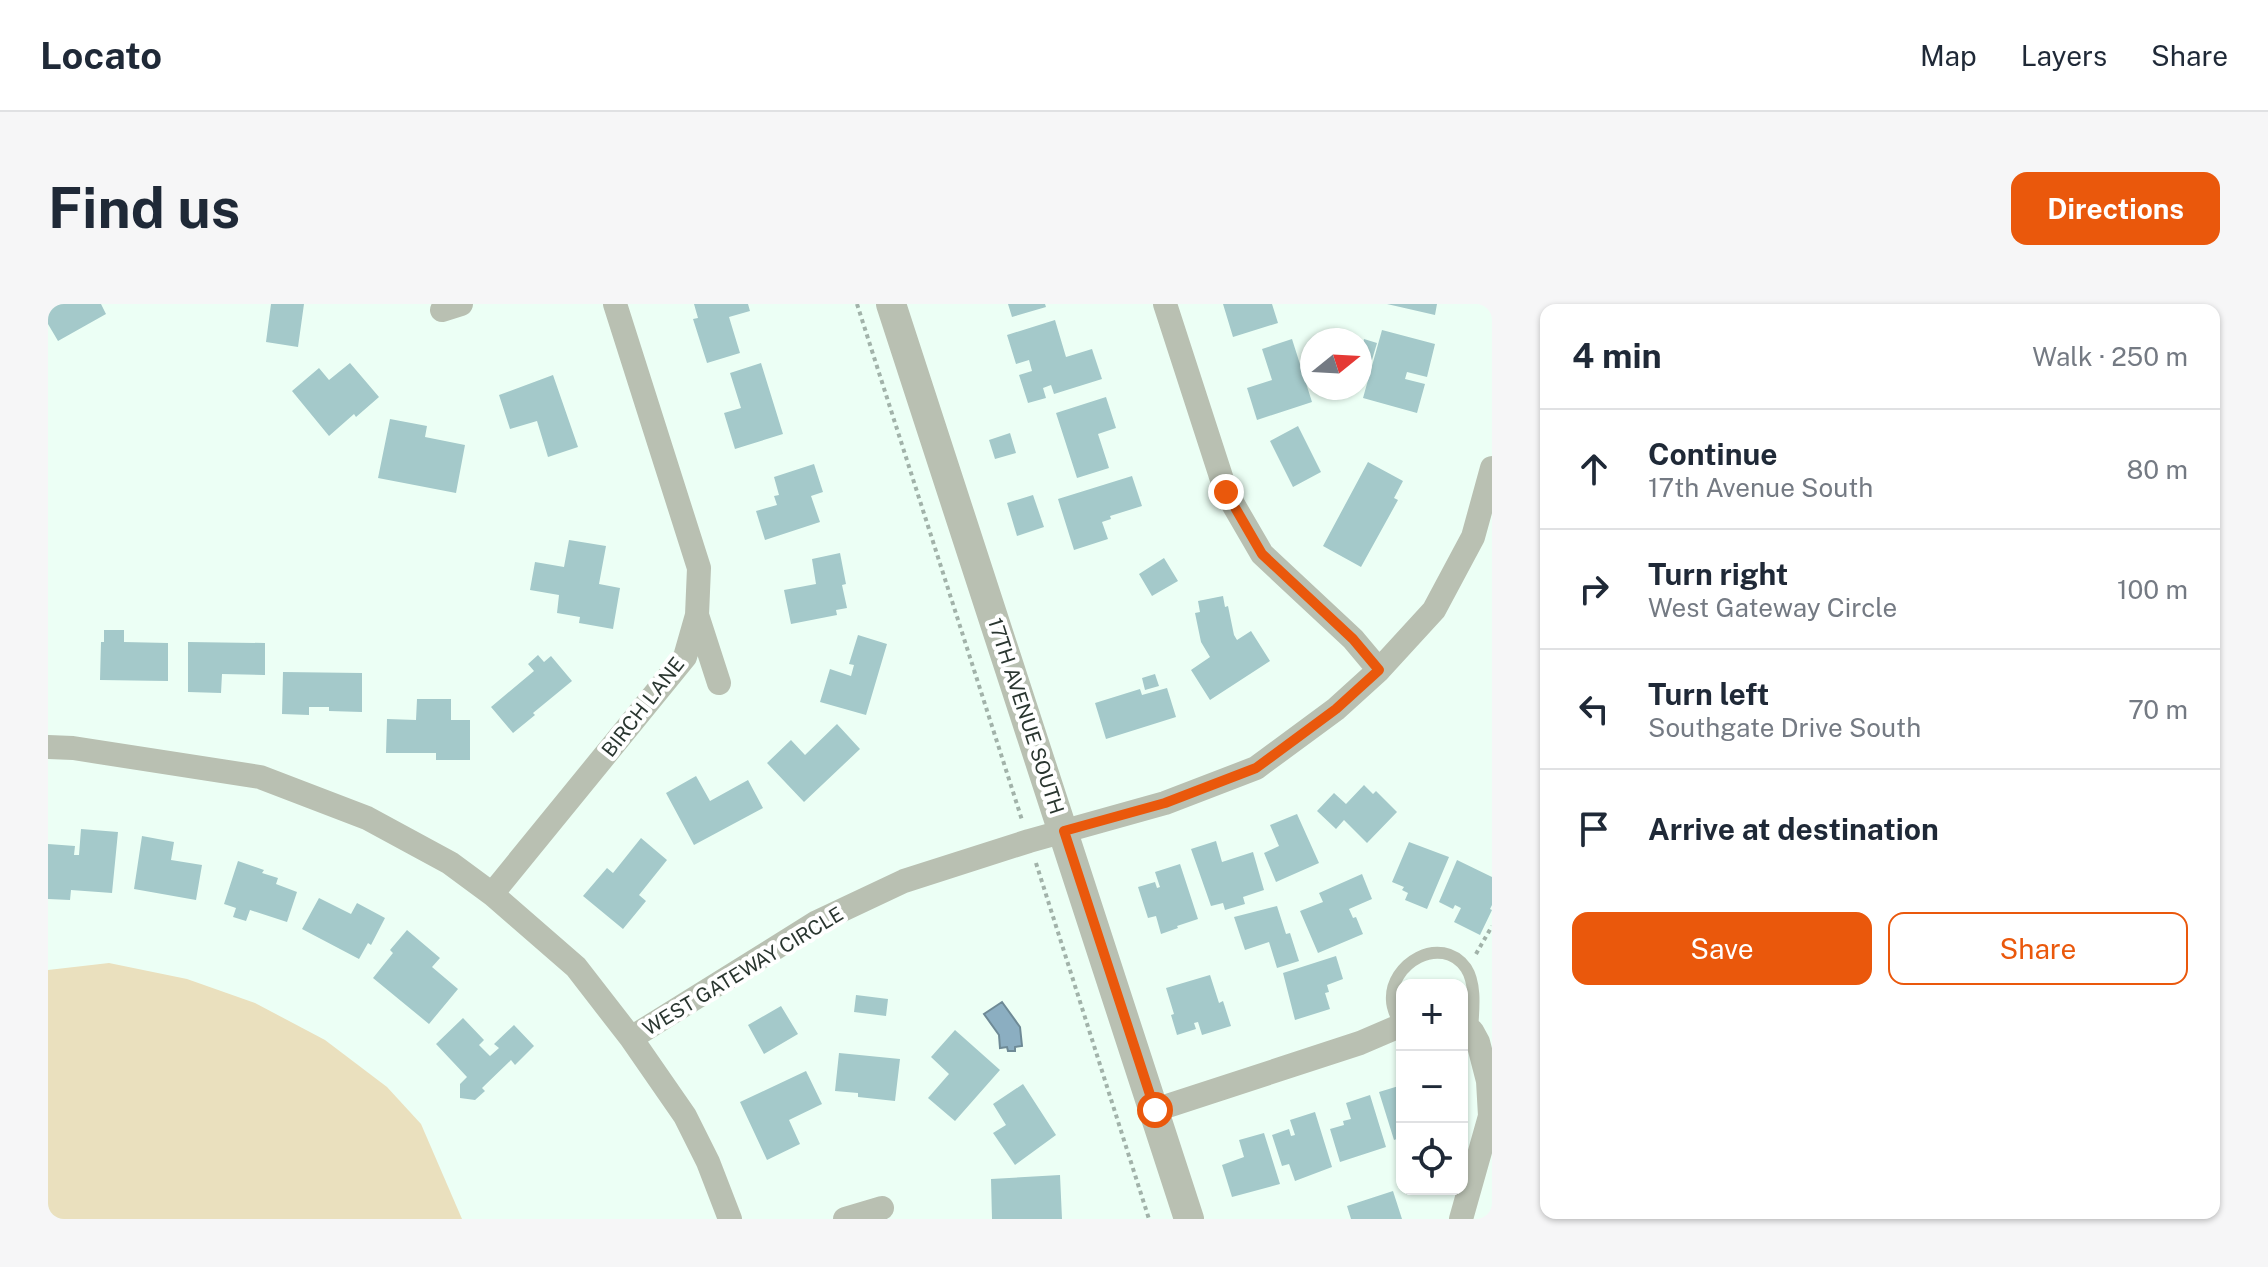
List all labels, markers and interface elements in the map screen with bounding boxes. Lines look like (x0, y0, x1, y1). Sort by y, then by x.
text: Locato (40, 33, 162, 78)
text: Map (1920, 39, 1977, 72)
text: Layers (2021, 39, 2107, 72)
text: Share (2151, 39, 2228, 72)
button: Directions (2011, 172, 2220, 245)
text: Find us (48, 175, 240, 241)
north arrow (1300, 328, 1372, 400)
text: 4 min (1572, 336, 1662, 376)
text: Walk · 250 m (2032, 341, 2188, 372)
text: Continue (1648, 436, 1778, 472)
icon: ahead (1572, 447, 1616, 491)
text: 80 m (2127, 454, 2188, 485)
text: 17th Avenue South (1648, 472, 1873, 503)
route end (1208, 474, 1244, 510)
text: Turn right (1648, 556, 1788, 592)
icon: right (1572, 567, 1616, 611)
text: 100 m (2117, 574, 2188, 605)
text: West Gateway Circle (1648, 592, 1897, 623)
street label: 17TH AVENUE SOUTH (983, 615, 1069, 817)
street label: BIRCH LANE (597, 652, 689, 762)
text: Turn left (1648, 676, 1769, 712)
icon: left (1572, 687, 1616, 731)
text: 70 m (2128, 694, 2188, 725)
text: Southgate Drive South (1648, 712, 1921, 743)
icon: arrive (1572, 807, 1616, 851)
text: Arrive at destination (1648, 811, 1939, 847)
street label: WEST GATEWAY CIRCLE (638, 902, 848, 1040)
button: Save (1572, 912, 1872, 985)
button: Share (1888, 912, 2188, 985)
map controls (1396, 979, 1468, 1195)
button: + (1396, 979, 1468, 1051)
button: − (1396, 1051, 1468, 1123)
route start (1137, 1092, 1173, 1128)
button: locate (1396, 1123, 1468, 1195)

